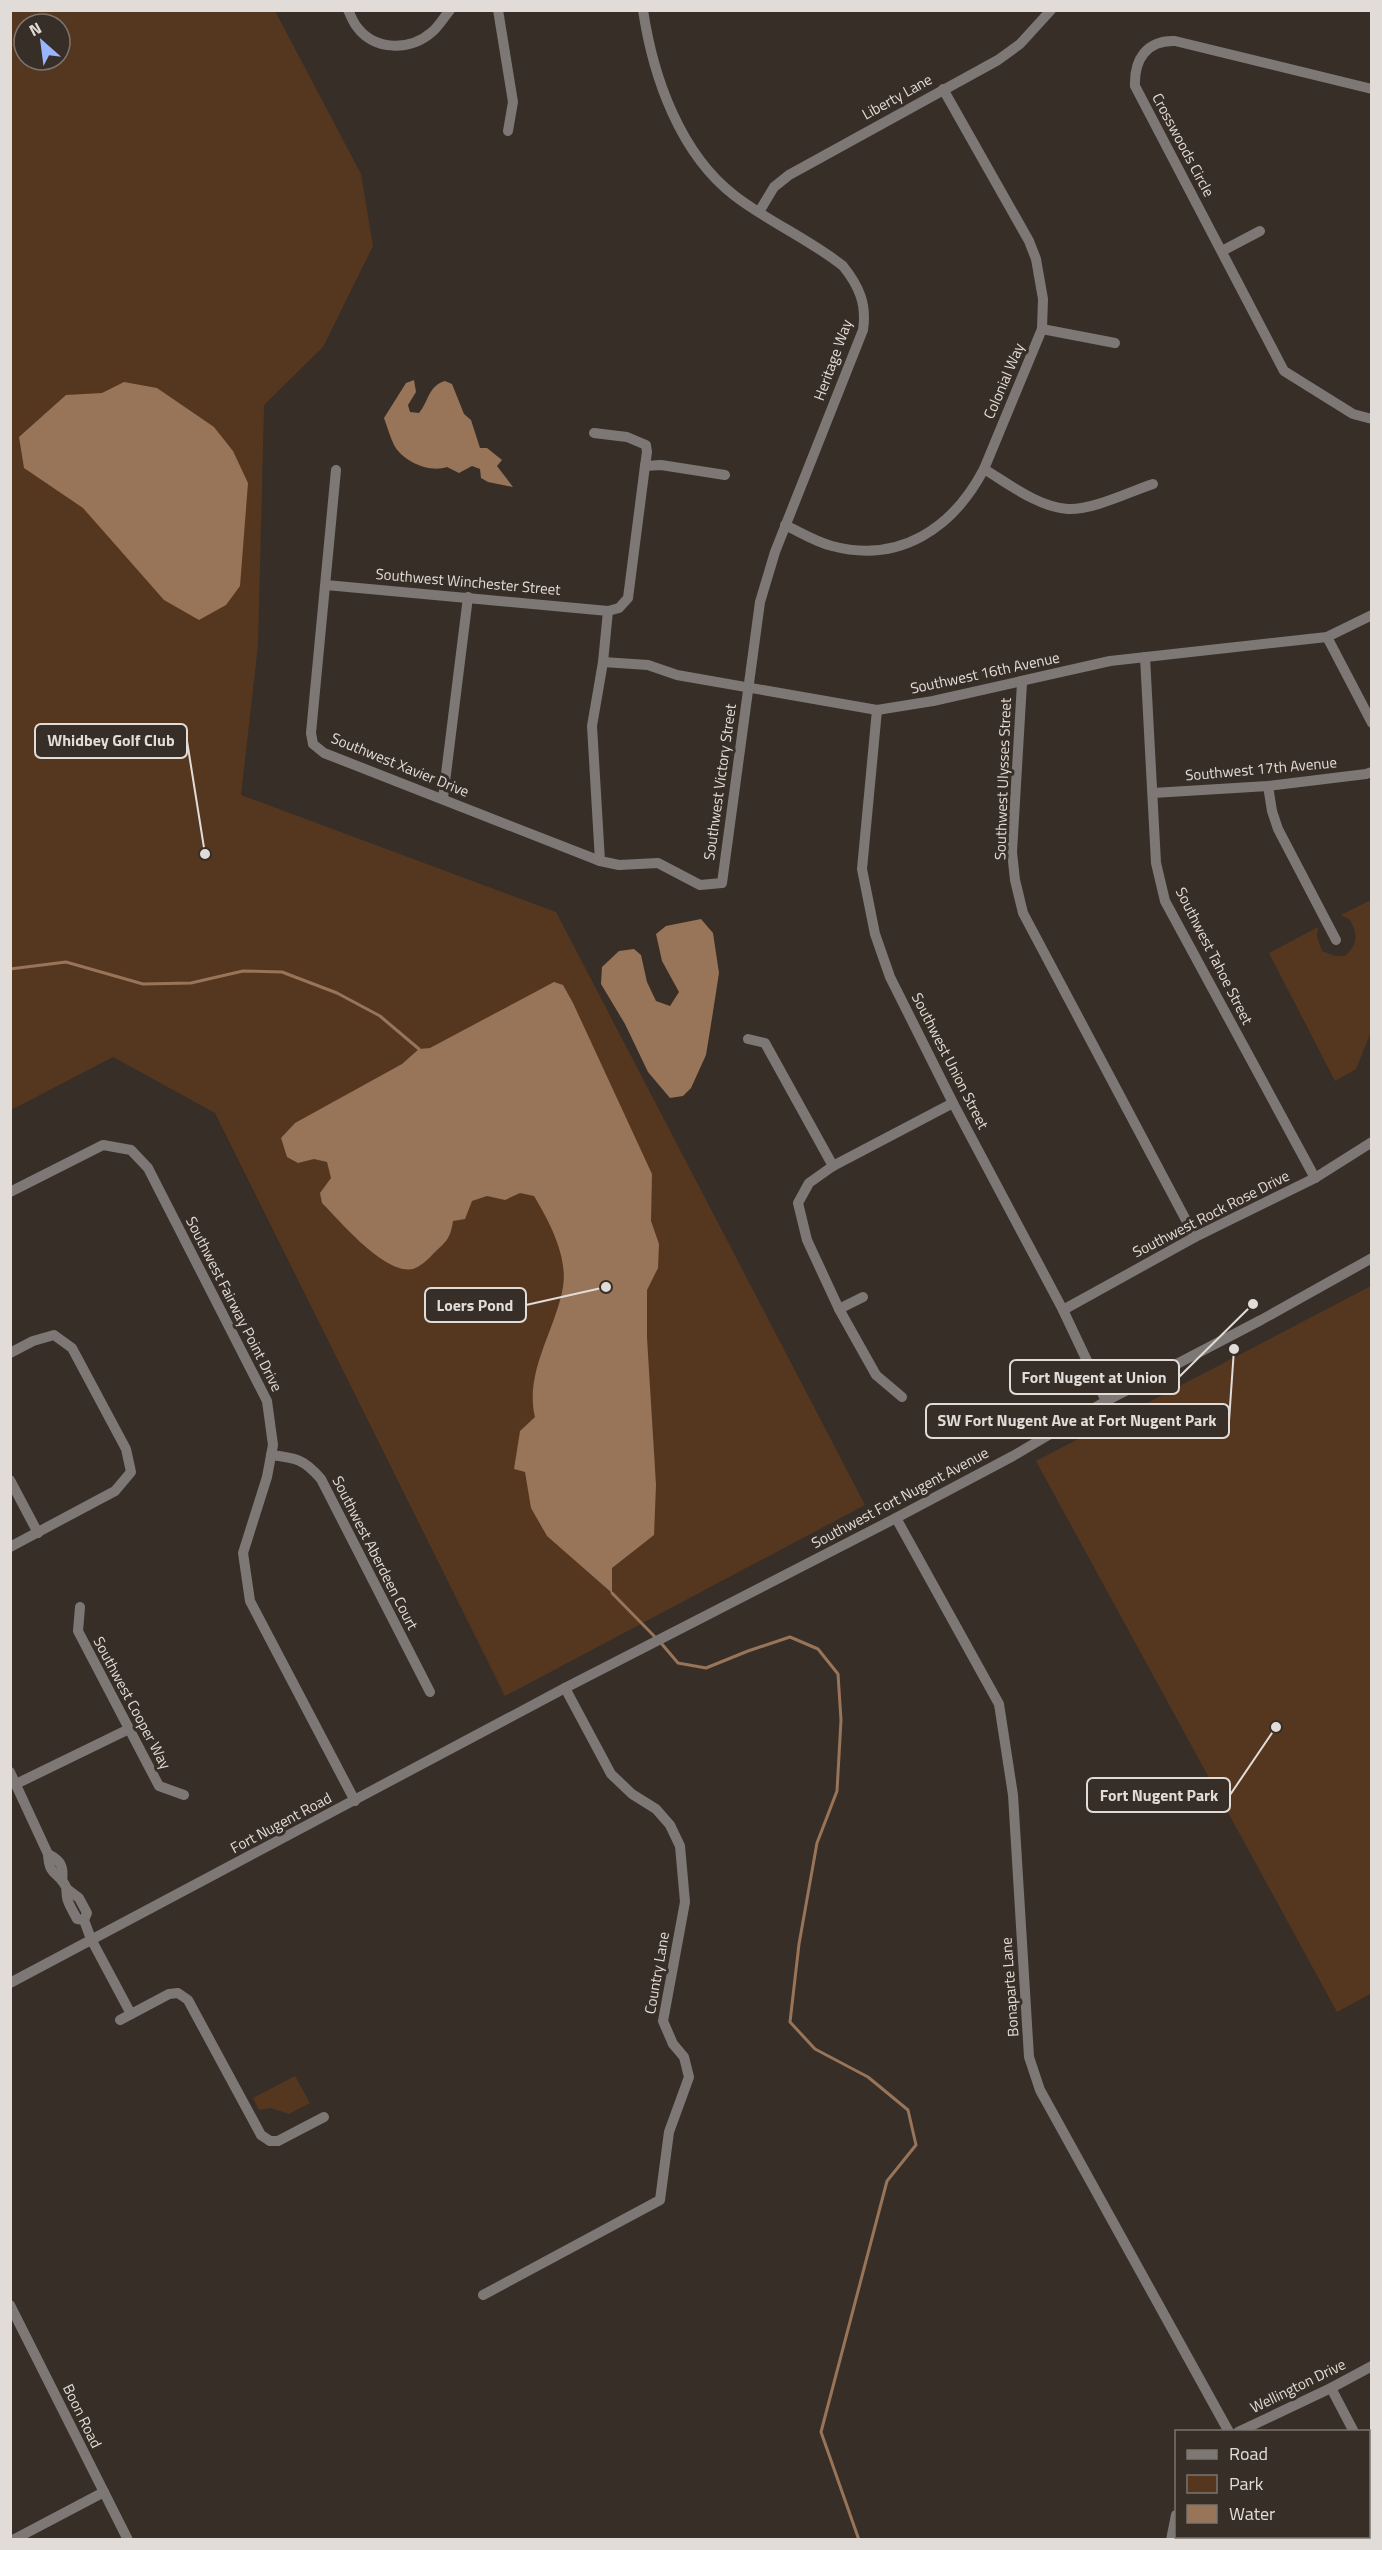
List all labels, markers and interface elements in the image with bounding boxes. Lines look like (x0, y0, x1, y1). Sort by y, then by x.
north arrow (12, 12, 72, 72)
text: N (24, 16, 45, 42)
street label: Liberty Lane (857, 68, 936, 125)
street label: Crosswoods Circle (1146, 89, 1220, 201)
street label: Heritage Way (807, 316, 858, 404)
street label: Colonial Way (977, 339, 1030, 422)
street label: Southwest Winchester Street (375, 562, 562, 601)
street label: Southwest 16th Avenue (908, 645, 1062, 700)
street label: Southwest Ulysses Street (988, 697, 1017, 861)
street label: Southwest Victory Street (697, 701, 742, 862)
callout: Whidbey Golf Club (35, 724, 187, 758)
street label: Southwest Xavier Drive (328, 726, 473, 803)
text: Whidbey Golf Club (47, 728, 175, 752)
street label: Southwest 17th Avenue (1184, 750, 1338, 787)
street label: Southwest Tahoe Street (1170, 883, 1259, 1029)
street label: Southwest Union Street (906, 988, 995, 1134)
street label: Southwest Rock Rose Drive (1128, 1164, 1293, 1263)
street label: Southwest Fairway Point Drive (180, 1212, 289, 1395)
callout: Loers Pond (425, 1288, 526, 1322)
text: Loers Pond (437, 1293, 513, 1317)
callout: Fort Nugent at Union (1010, 1360, 1179, 1394)
text: Fort Nugent at Union (1021, 1365, 1167, 1389)
callout: SW Fort Nugent Ave at Fort Nugent Park (926, 1404, 1229, 1438)
text: SW Fort Nugent Ave at Fort Nugent Park (937, 1408, 1217, 1432)
street label: Southwest Fort Nugent Avenue (807, 1441, 993, 1554)
street label: Southwest Aberdeen Court (327, 1472, 425, 1634)
street label: Southwest Cooper Way (88, 1632, 177, 1773)
callout: Fort Nugent Park (1087, 1778, 1230, 1812)
text: Fort Nugent Park (1100, 1783, 1219, 1807)
street label: Fort Nugent Road (226, 1786, 335, 1859)
street label: Country Lane (638, 1930, 675, 2016)
street label: Bonaparte Lane (995, 1936, 1024, 2038)
street label: Wellington Drive (1246, 2352, 1350, 2419)
street label: Boon Road (57, 2380, 108, 2452)
legend (1175, 2430, 1370, 2538)
text: Road (1229, 2440, 1268, 2467)
text: Park (1229, 2470, 1264, 2497)
text: Water (1229, 2500, 1275, 2527)

